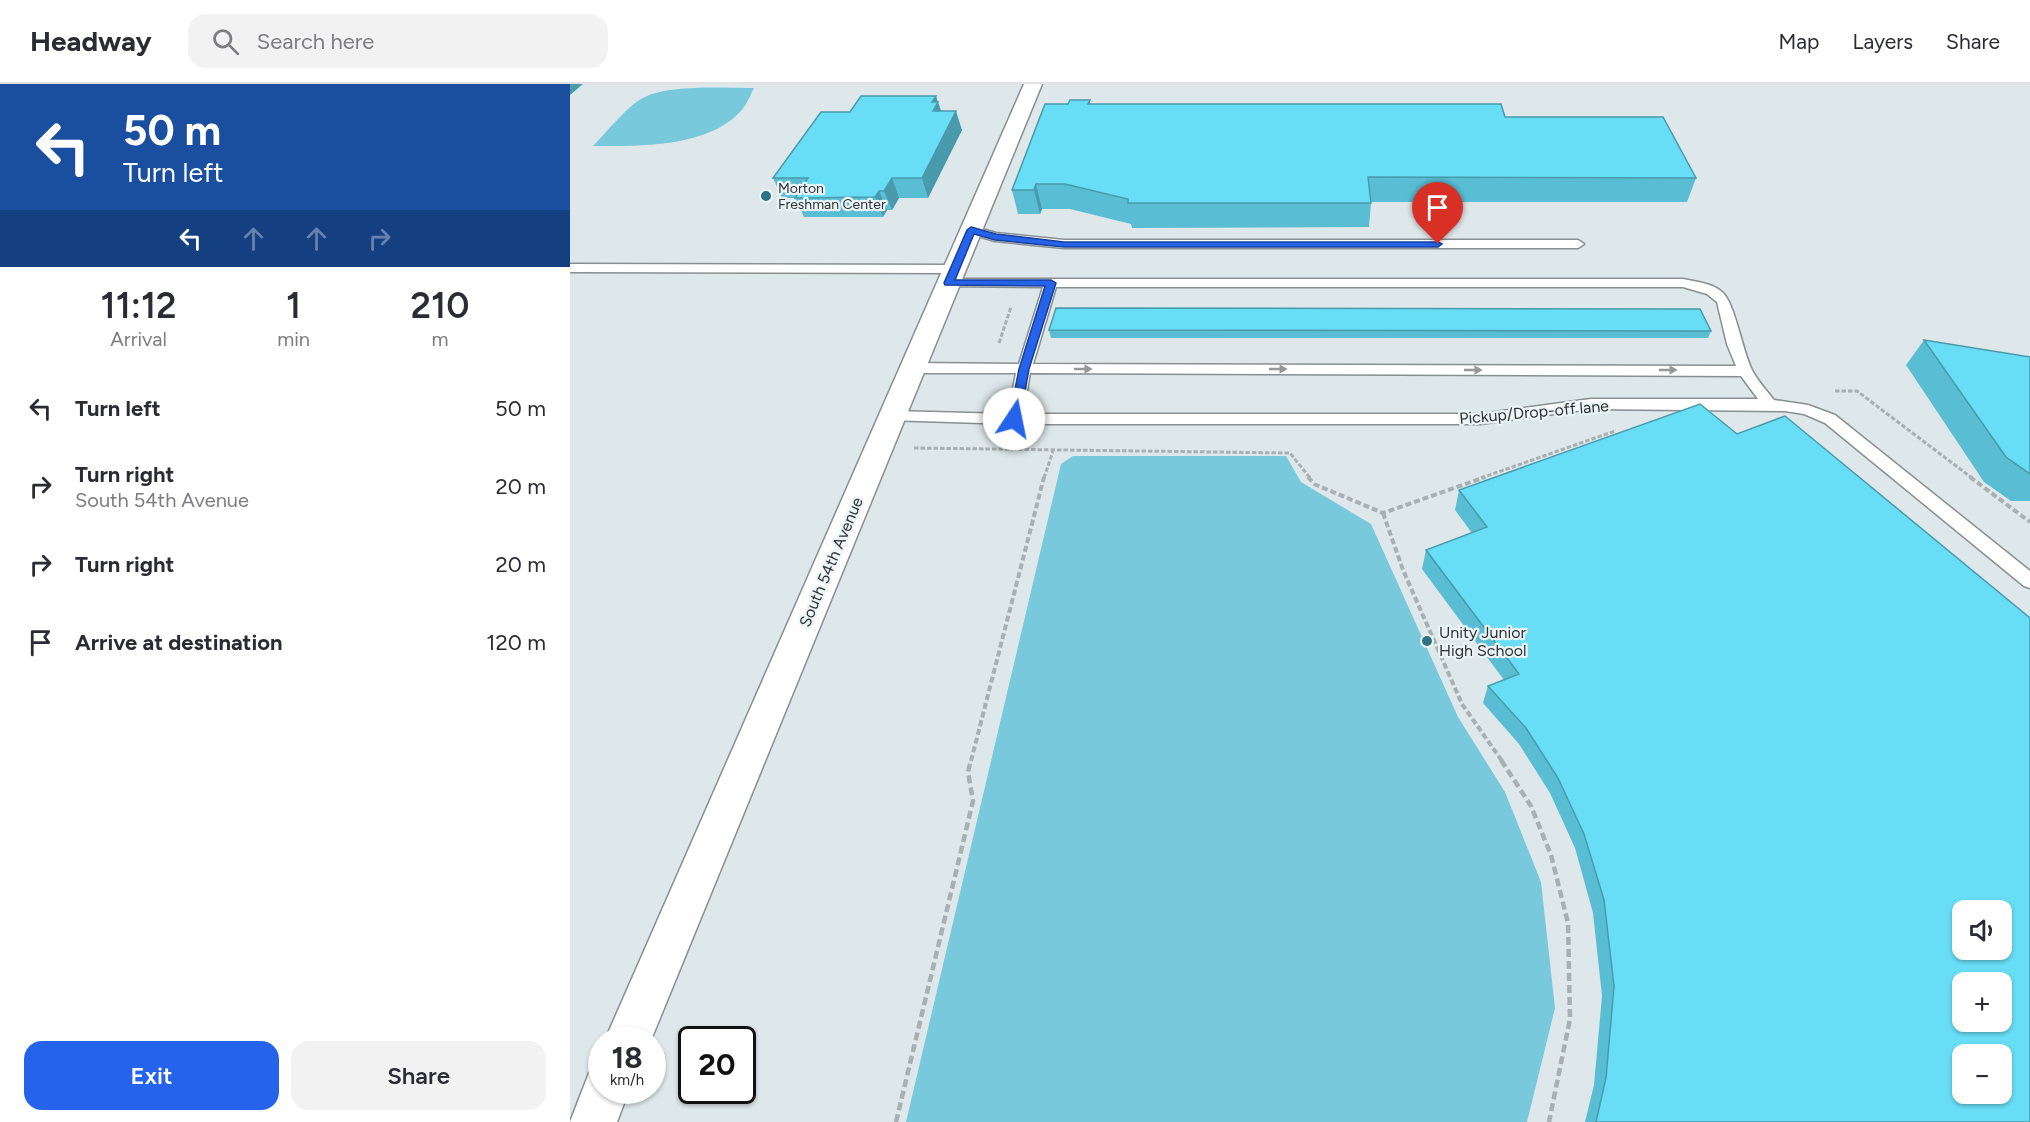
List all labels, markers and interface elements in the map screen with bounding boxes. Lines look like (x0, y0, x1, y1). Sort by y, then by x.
search box (188, 14, 608, 68)
text: Headway (30, 24, 152, 58)
icon: search (209, 25, 242, 58)
text: Search here (257, 28, 374, 55)
text: Map (1779, 29, 1819, 54)
text: Layers (1852, 29, 1913, 54)
text: Share (1946, 29, 2000, 54)
text: 50 m (123, 105, 221, 156)
icon: left (24, 108, 102, 186)
text: Turn left (123, 156, 223, 189)
place label: Morton Freshman Center (778, 180, 886, 213)
pin (1412, 182, 1463, 244)
marker: Morton Freshman Center (759, 189, 773, 203)
icon: arrive (1421, 191, 1454, 224)
icon: left (174, 222, 207, 255)
icon: ahead (237, 222, 270, 255)
icon: ahead (300, 222, 333, 255)
icon: right (363, 222, 396, 255)
text: 11:12 (101, 284, 177, 327)
text: 1 (286, 284, 301, 327)
text: 210 (411, 284, 469, 327)
text: Arrival (110, 327, 167, 351)
text: min (277, 327, 310, 351)
text: m (431, 327, 448, 351)
one-way arrow (1073, 364, 1092, 374)
one-way arrow (1268, 364, 1287, 374)
one-way arrow (1463, 365, 1482, 375)
one-way arrow (1658, 365, 1677, 375)
position arrow (982, 387, 1046, 451)
icon: left (24, 392, 57, 425)
text: Turn left (75, 395, 161, 422)
text: 50 m (495, 395, 546, 422)
street label: Pickup/Drop-off lane (1458, 396, 1610, 428)
text: Turn right (75, 461, 174, 488)
icon: right (24, 470, 57, 503)
text: 20 m (495, 473, 546, 500)
text: South 54th Avenue (75, 488, 249, 512)
street label: South 54th Avenue (795, 494, 867, 630)
icon: right (24, 548, 57, 581)
text: Turn right (75, 551, 174, 578)
text: 20 m (495, 551, 546, 578)
place label: Unity Junior High School (1439, 623, 1527, 660)
icon: arrive (24, 626, 57, 659)
text: Arrive at destination (75, 629, 283, 656)
text: 120 m (486, 629, 546, 656)
marker: Unity Junior High School (1420, 634, 1434, 648)
map controls (1952, 900, 2012, 1104)
button: sound (1952, 900, 2012, 960)
button: + (1952, 972, 2012, 1032)
speed limit sign: 20 (678, 1026, 756, 1104)
text: 18 (611, 1039, 643, 1076)
button: Exit (24, 1041, 279, 1110)
button: Share (291, 1041, 546, 1110)
button: − (1952, 1044, 2012, 1104)
text: km/h (610, 1071, 644, 1089)

